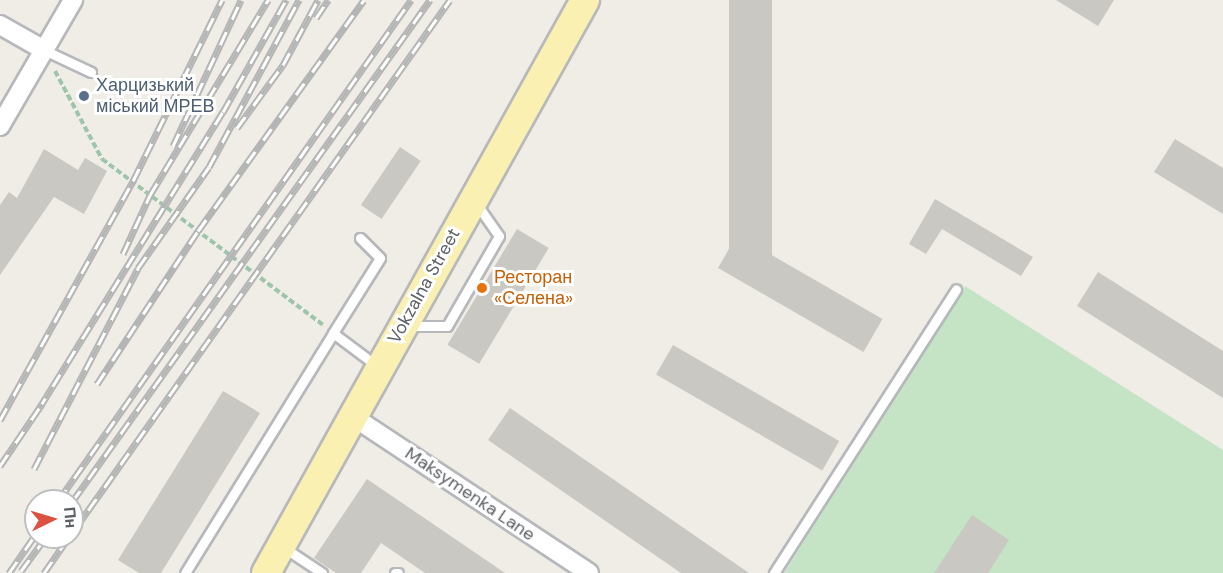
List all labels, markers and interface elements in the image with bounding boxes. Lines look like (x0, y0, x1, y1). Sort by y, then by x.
place label: Харцизький міський МРЕВ (96, 75, 215, 118)
marker: Харцизький міський МРЕВ (77, 89, 91, 103)
street label: Vokzalna Street (383, 225, 465, 347)
place label: Ресторан «Селена» (494, 267, 573, 310)
marker: Ресторан «Селена» (475, 281, 489, 295)
street label: Maksymenka Lane (401, 443, 539, 545)
north arrow (24, 489, 84, 549)
text: Пн (59, 506, 82, 529)

